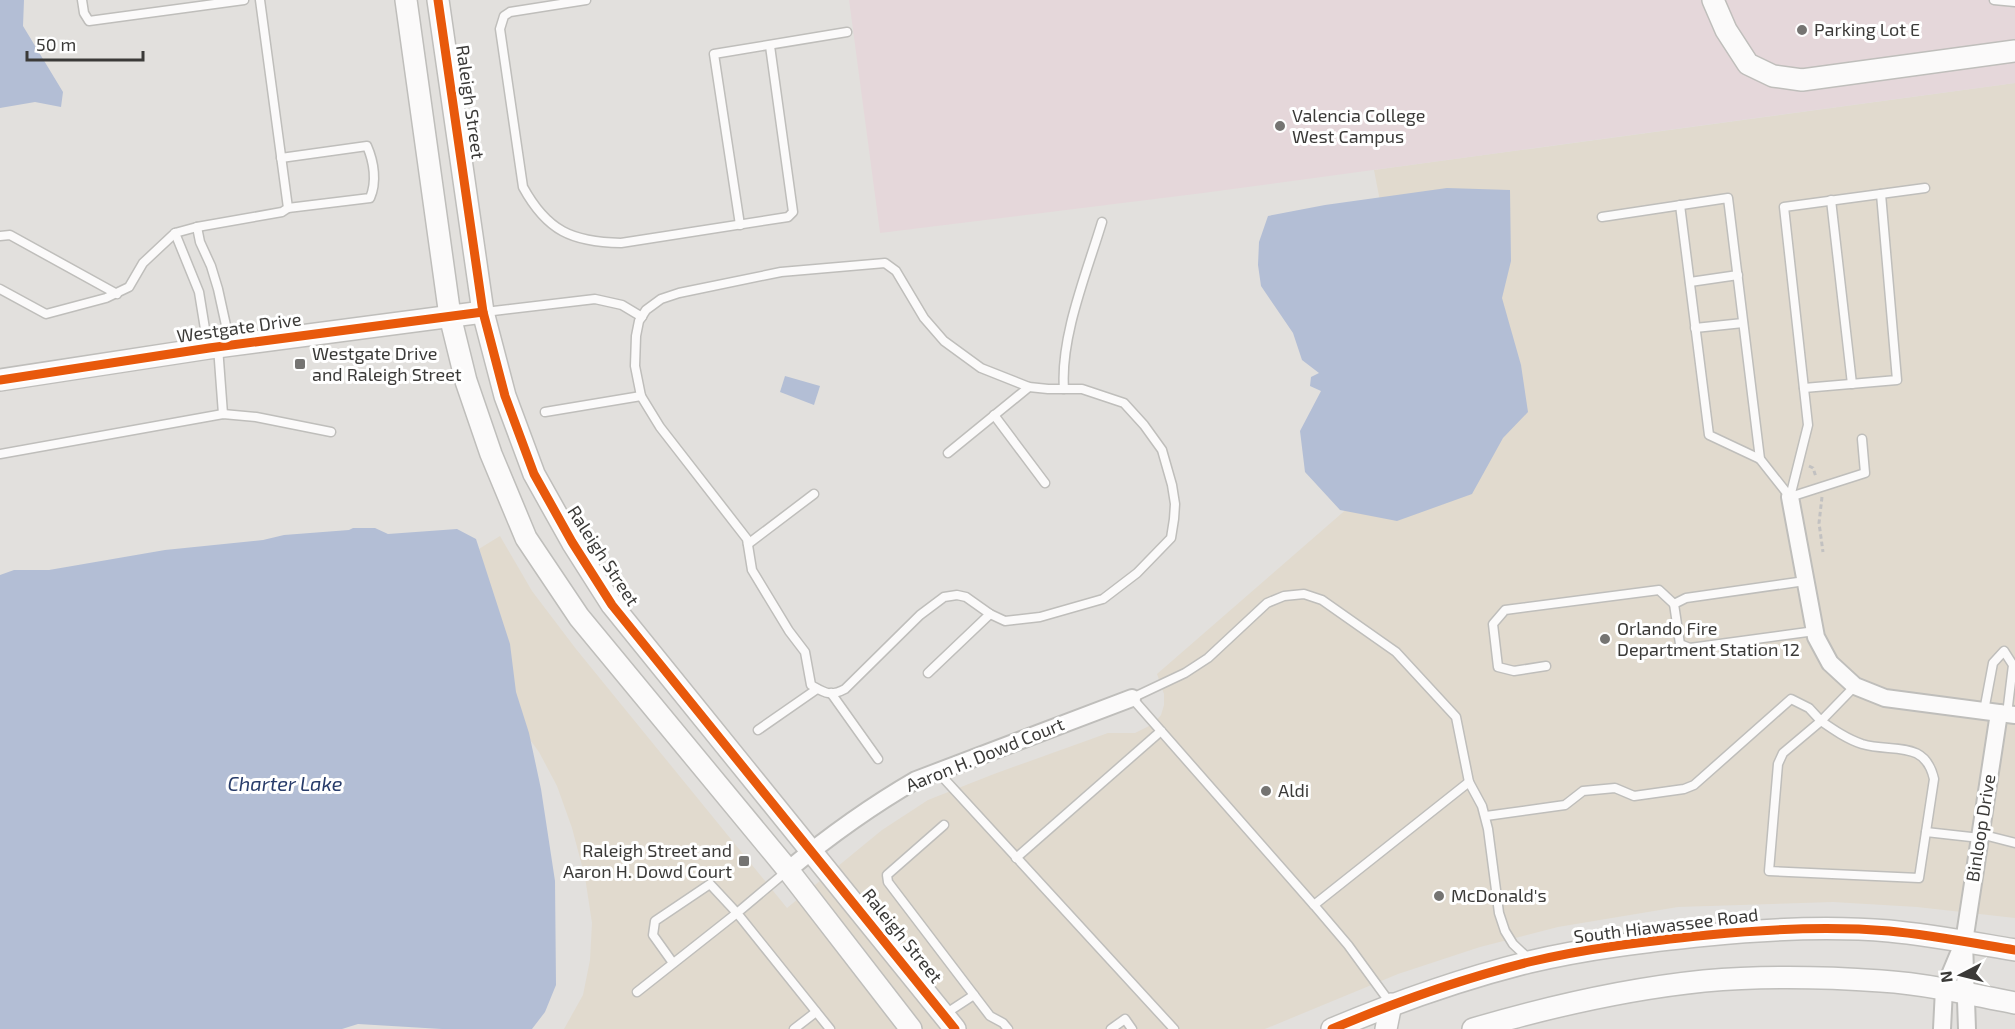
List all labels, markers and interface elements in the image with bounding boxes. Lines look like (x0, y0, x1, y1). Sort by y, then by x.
place label: Parking Lot E (1814, 18, 1920, 40)
marker: Parking Lot E (1795, 23, 1809, 37)
scale bar (27, 24, 142, 62)
text: 50 m (36, 33, 76, 55)
street label: Raleigh Street (452, 43, 490, 160)
place label: Valencia College West Campus (1292, 104, 1425, 147)
marker: Valencia College West Campus (1273, 119, 1287, 133)
street label: Westgate Drive (175, 307, 303, 347)
place label: Westgate Drive and Raleigh Street (312, 342, 462, 385)
marker: Westgate Drive and Raleigh Street (293, 357, 307, 371)
street label: Raleigh Street (563, 501, 644, 610)
place label: Orlando Fire Department Station 12 (1617, 617, 1800, 660)
marker: Orlando Fire Department Station 12 (1598, 632, 1612, 646)
street label: Aaron H. Dowd Court (902, 712, 1067, 796)
water label: Charter Lake (227, 771, 343, 795)
street label: Binloop Drive (1961, 772, 1999, 883)
place label: Aldi (1278, 779, 1309, 801)
marker: Aldi (1259, 784, 1273, 798)
place label: Raleigh Street and Aaron H. Dowd Court (563, 839, 732, 882)
marker: Raleigh Street and Aaron H. Dowd Court (737, 854, 751, 868)
street label: Raleigh Street (858, 884, 948, 987)
place label: McDonald's (1451, 884, 1547, 906)
marker: McDonald's (1432, 889, 1446, 903)
street label: South Hiawassee Road (1572, 903, 1760, 947)
north arrow (1931, 945, 1991, 1005)
text: N (1935, 970, 1956, 984)

